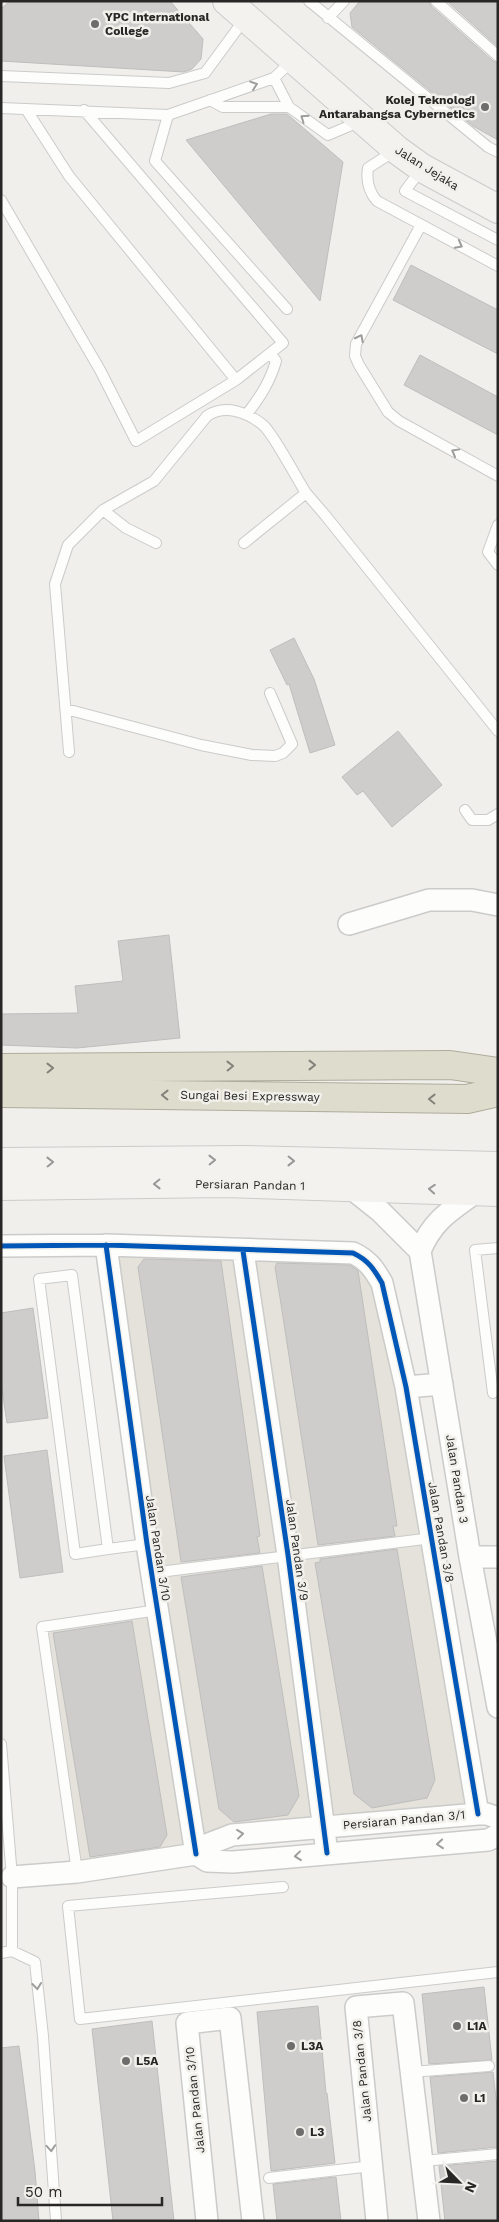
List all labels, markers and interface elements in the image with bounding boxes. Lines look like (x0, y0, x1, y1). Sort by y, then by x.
place label: YPC International College (105, 10, 209, 38)
marker: YPC International College (89, 18, 101, 30)
one-way arrow (249, 81, 258, 91)
place label: Kolej Teknologi Antarabangsa Cybernetics (319, 93, 476, 121)
marker: Kolej Teknologi Antarabangsa Cybernetics (479, 101, 491, 113)
one-way arrow (300, 115, 310, 124)
street label: Jalan Jejaka (393, 143, 461, 193)
one-way arrow (454, 239, 463, 249)
one-way arrow (354, 334, 364, 343)
one-way arrow (452, 449, 461, 459)
one-way arrow (309, 1060, 317, 1071)
one-way arrow (226, 1061, 234, 1071)
one-way arrow (46, 1063, 54, 1073)
street label: Sungai Besi Expressway (180, 1088, 321, 1104)
one-way arrow (161, 1090, 168, 1100)
one-way arrow (428, 1094, 436, 1104)
one-way arrow (209, 1155, 217, 1165)
one-way arrow (288, 1156, 296, 1166)
one-way arrow (46, 1157, 54, 1167)
street label: Persiaran Pandan 1 (195, 1177, 305, 1193)
one-way arrow (153, 1179, 161, 1189)
one-way arrow (427, 1184, 435, 1195)
street label: Jalan Pandan 3 (443, 1434, 471, 1524)
street label: Jalan Pandan 3/8 (425, 1480, 457, 1584)
street label: Jalan Pandan 3/10 (143, 1494, 173, 1602)
street label: Jalan Pandan 3/9 (283, 1498, 311, 1602)
street label: Persiaran Pandan 3/1 (342, 1808, 466, 1832)
one-way arrow (236, 1829, 244, 1840)
one-way arrow (436, 1838, 444, 1849)
one-way arrow (294, 1850, 302, 1861)
one-way arrow (31, 1982, 42, 1990)
street label: Jalan Pandan 3/8 (350, 2019, 374, 2123)
place label: L1A (467, 2019, 488, 2033)
marker: L1A (451, 2020, 463, 2032)
place label: L3A (301, 2039, 324, 2053)
marker: L3A (285, 2040, 297, 2052)
street label: Jalan Pandan 3/10 (182, 2046, 208, 2154)
place label: L5A (136, 2054, 159, 2068)
marker: L5A (120, 2055, 132, 2067)
place label: L1 (474, 2091, 486, 2105)
marker: L1 (458, 2092, 470, 2104)
place label: L3 (310, 2125, 324, 2139)
marker: L3 (294, 2126, 306, 2138)
one-way arrow (45, 2144, 56, 2152)
north arrow (434, 2157, 484, 2207)
scale bar (18, 2174, 161, 2206)
text: N (461, 2179, 480, 2195)
text: 50 m (25, 2183, 62, 2201)

